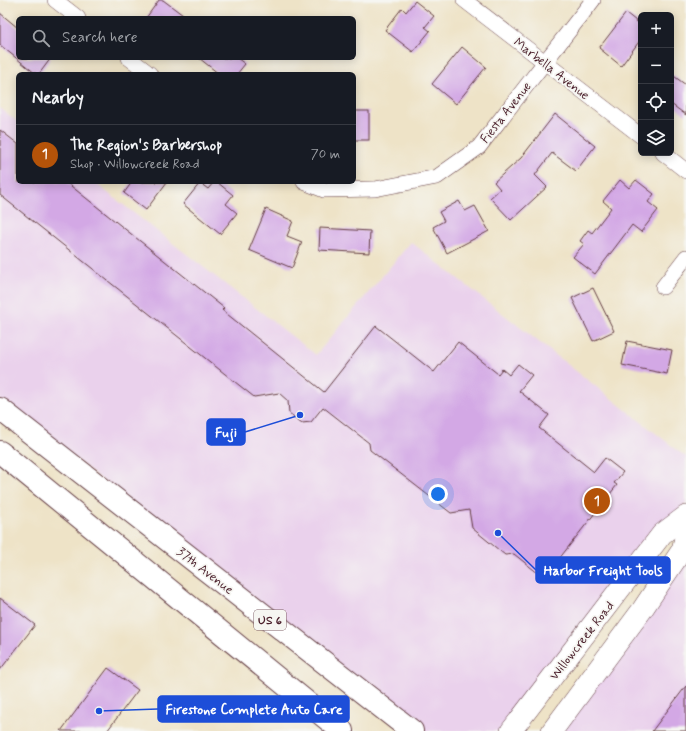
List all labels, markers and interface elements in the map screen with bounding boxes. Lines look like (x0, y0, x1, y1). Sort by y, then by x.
map controls (638, 12, 674, 156)
button: + (638, 12, 674, 48)
search box (16, 16, 356, 60)
icon: search (30, 27, 52, 49)
text: Search here (62, 28, 138, 48)
street label: Marbella Avenue (510, 34, 593, 104)
button: − (638, 48, 674, 84)
street label: Fiesta Avenue (477, 79, 536, 147)
button: locate (638, 84, 674, 120)
text: Nearby (32, 87, 84, 109)
button: layers (638, 120, 674, 156)
text: The Region's Barbershop (70, 136, 222, 156)
text: 1 (42, 146, 48, 163)
text: 70 m (311, 146, 340, 163)
text: Shop · Willowcreek Road (70, 156, 200, 173)
callout: Fuji (207, 419, 245, 445)
text: Fuji (215, 424, 237, 443)
your location (428, 484, 448, 504)
pin: 1 (584, 486, 610, 516)
street label: 37th Avenue (173, 544, 237, 599)
callout: Harbor Freight Tools (536, 557, 670, 583)
text: Harbor Freight Tools (543, 562, 663, 581)
street label: Willowcreek Road (546, 598, 618, 684)
road number: US 6 (254, 610, 286, 630)
callout: Firestone Complete Auto Care (158, 696, 349, 722)
text: Firestone Complete Auto Care (165, 701, 343, 719)

